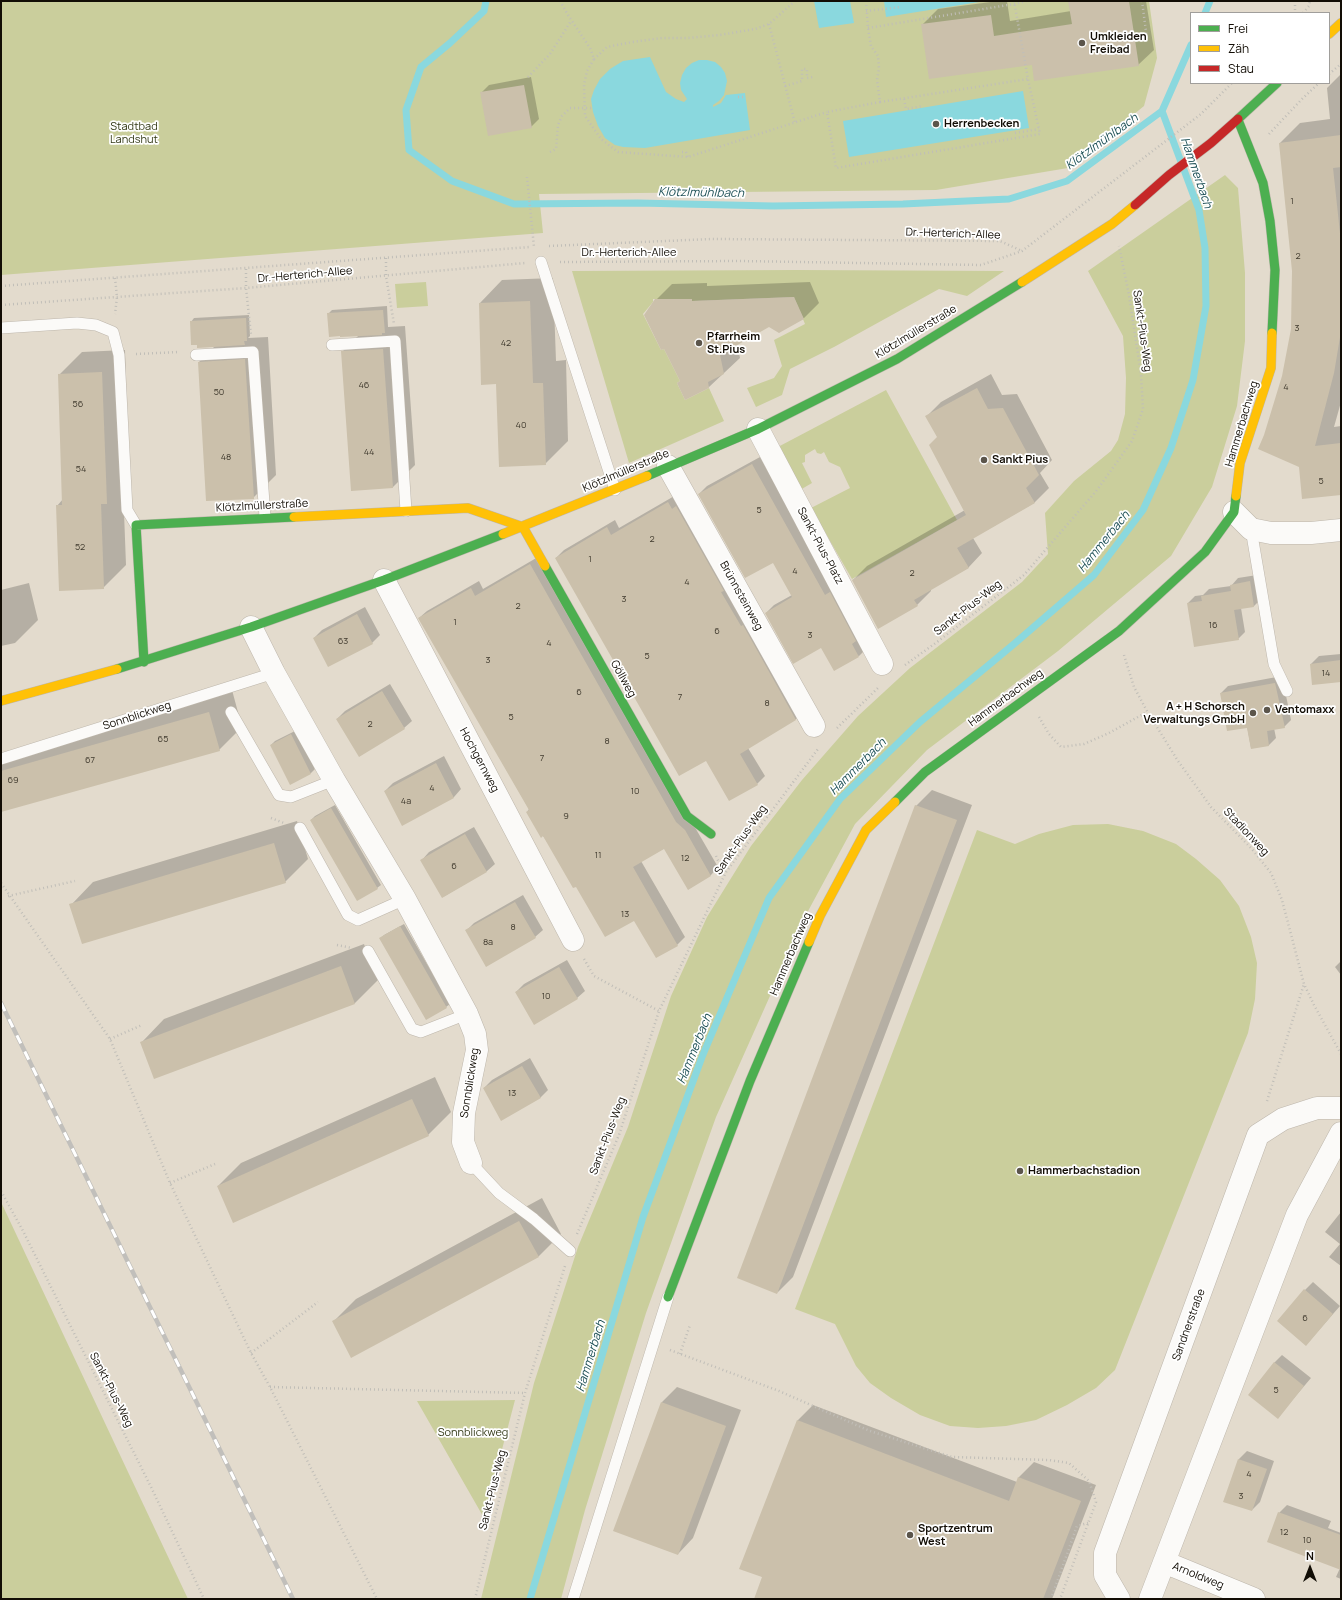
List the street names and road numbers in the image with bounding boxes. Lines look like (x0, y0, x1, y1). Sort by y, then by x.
street label: Dr.-Herterich-Allee (905, 226, 1001, 242)
street label: Dr.-Herterich-Allee (582, 246, 676, 260)
street label: Dr.-Herterich-Allee (257, 264, 353, 286)
street label: Sankt-Pius-Weg (1130, 289, 1154, 373)
street label: Klötzlmüllerstraße (873, 302, 959, 362)
street label: Hammerbachweg (1223, 379, 1261, 469)
street label: Klötzlmüllerstraße (581, 447, 671, 495)
street label: Klötzlmüllerstraße (215, 497, 309, 515)
street label: Sankt-Pius-Platz (794, 505, 846, 587)
street label: Brünnsteinweg (717, 559, 765, 633)
street label: Sankt-Pius-Weg (932, 578, 1004, 638)
street label: Göllweg (607, 658, 639, 700)
street label: Hammerbachweg (966, 666, 1046, 730)
street label: Sonnblickweg (101, 699, 173, 733)
street label: Hochgernweg (456, 725, 502, 795)
street label: Sankt-Pius-Weg (712, 803, 770, 877)
street label: Stadionweg (1221, 805, 1271, 859)
street label: Hammerbachweg (768, 910, 814, 998)
street label: Sonnblickweg (458, 1047, 482, 1119)
street label: Sankt-Pius-Weg (587, 1095, 629, 1177)
street label: Sandnerstraße (1170, 1287, 1208, 1363)
street label: Sankt-Pius-Weg (86, 1350, 136, 1430)
street label: Sankt-Pius-Weg (477, 1449, 509, 1531)
street label: Arnoldweg (1170, 1560, 1226, 1592)

